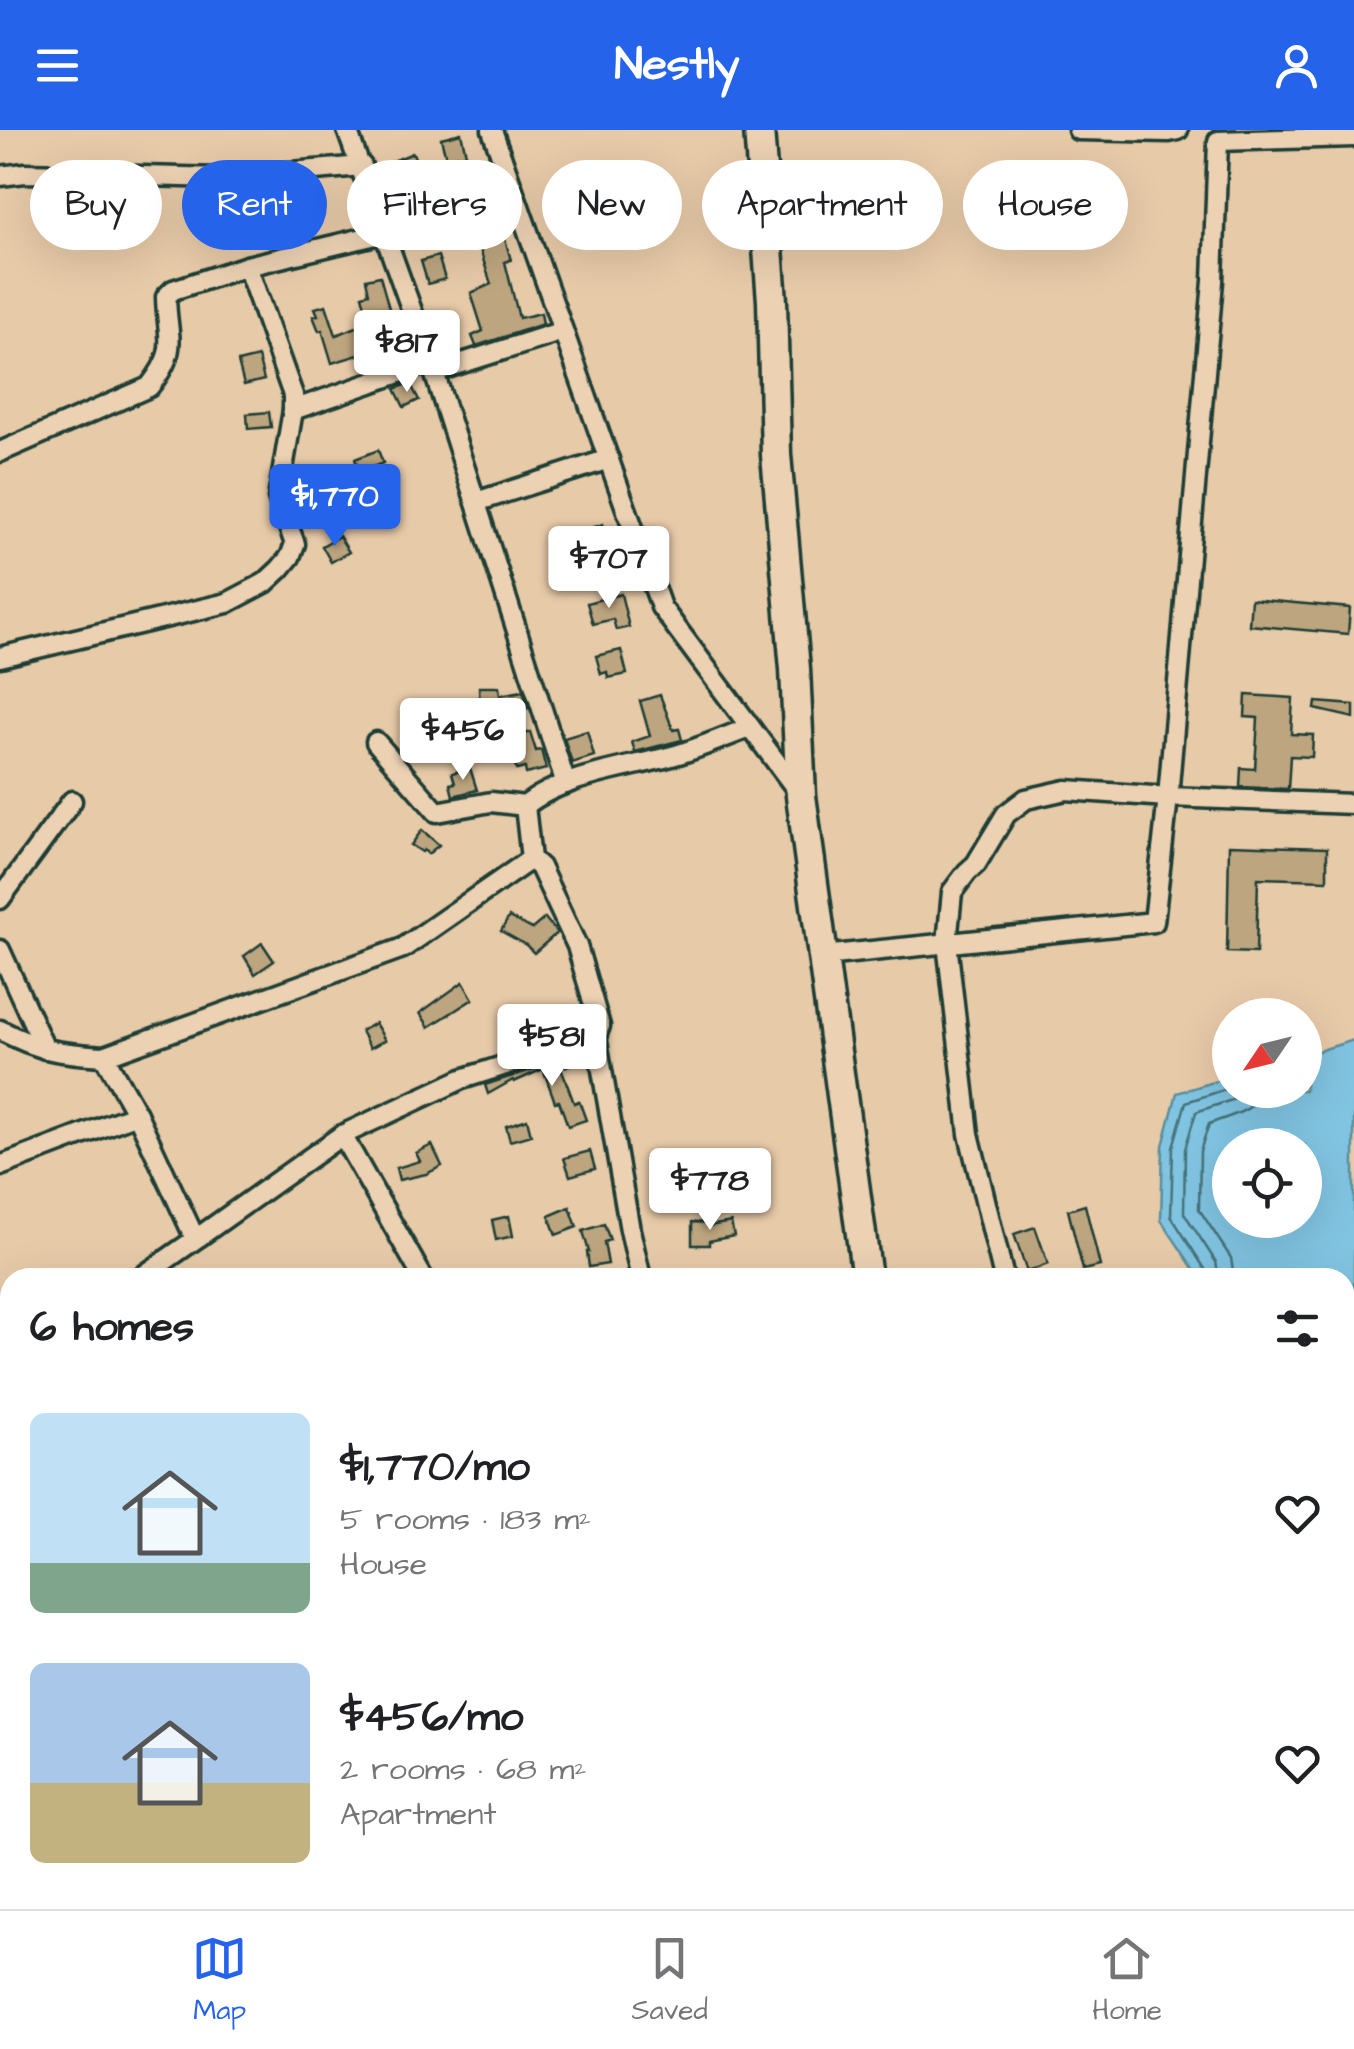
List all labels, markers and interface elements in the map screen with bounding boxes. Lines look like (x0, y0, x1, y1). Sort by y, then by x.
text: Nestly (614, 34, 740, 96)
icon: menu (30, 38, 85, 93)
icon: person (1269, 38, 1324, 93)
chip: Buy (30, 160, 162, 250)
chip: Rent (182, 160, 327, 250)
chip: Filters (347, 160, 522, 250)
chip: New (542, 160, 682, 250)
chip: Apartment (702, 160, 943, 250)
chip: House (963, 160, 1128, 250)
pin: $817 (348, 310, 466, 395)
text: $817 (376, 320, 438, 365)
pin: $1,770 (254, 464, 416, 549)
text: $1,770 (291, 474, 379, 519)
pin: $707 (550, 526, 668, 611)
text: $707 (570, 536, 648, 581)
pin: $456 (404, 698, 522, 783)
text: $456 (422, 708, 504, 753)
north arrow (1212, 998, 1322, 1108)
map controls (1212, 998, 1322, 1238)
pin: $581 (493, 1004, 611, 1089)
text: $581 (519, 1014, 585, 1059)
button: locate (1212, 1128, 1322, 1238)
pin: $778 (651, 1148, 769, 1233)
text: $778 (671, 1158, 749, 1203)
text: 6 homes (30, 1299, 194, 1357)
icon: filters (1270, 1301, 1325, 1356)
text: $1,770/mo (340, 1439, 530, 1497)
icon: home (110, 1453, 230, 1573)
icon: heart (1270, 1486, 1325, 1541)
text: 5 rooms · 183 m² (340, 1497, 591, 1542)
text: House (340, 1542, 427, 1587)
text: $456/mo (340, 1689, 523, 1747)
icon: home (110, 1703, 230, 1823)
icon: heart (1270, 1736, 1325, 1791)
text: 2 rooms · 68 m² (340, 1747, 586, 1792)
text: Apartment (340, 1792, 496, 1837)
tab: Map (192, 1931, 247, 2030)
tab: Saved (632, 1931, 708, 2030)
tab: Home (1092, 1931, 1162, 2030)

